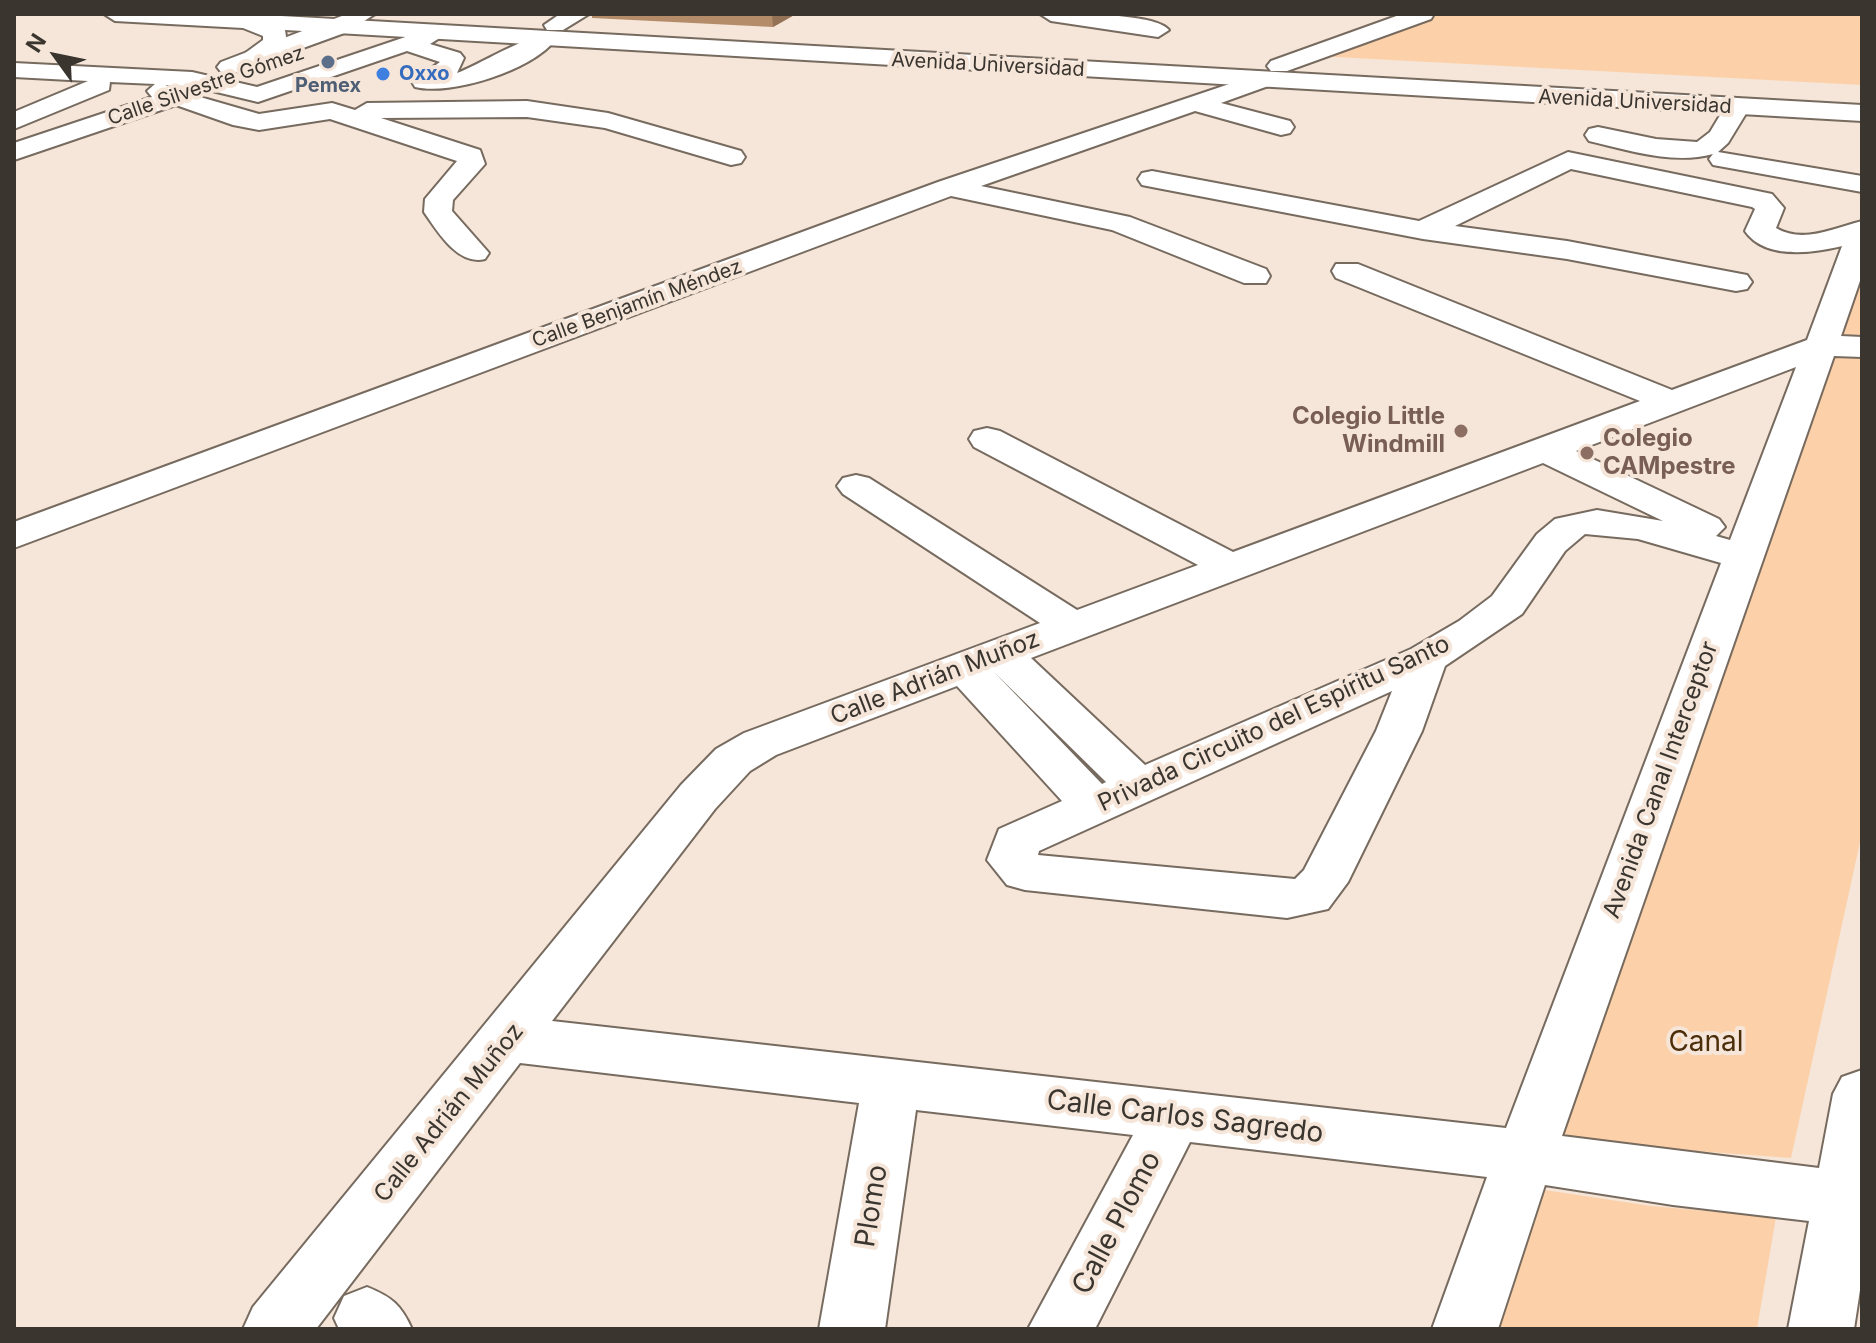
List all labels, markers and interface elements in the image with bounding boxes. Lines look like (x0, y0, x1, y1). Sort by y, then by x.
north arrow (16, 16, 96, 96)
text: N (20, 29, 51, 57)
street label: Calle Silvestre Gómez (105, 41, 307, 131)
street label: Avenida Universidad (891, 48, 1085, 82)
marker: Pemex (319, 53, 337, 71)
place label: Oxxo (399, 62, 449, 86)
marker: Oxxo (374, 65, 392, 83)
place label: Pemex (295, 74, 361, 98)
street label: Avenida Universidad (1538, 85, 1732, 119)
street label: Calle Benjamín Méndez (529, 255, 745, 353)
place label: Colegio Little Windmill (1292, 403, 1445, 459)
marker: Colegio Little Windmill (1452, 422, 1470, 440)
place label: Colegio CAMpestre (1603, 425, 1736, 481)
marker: Colegio CAMpestre (1578, 444, 1596, 462)
street label: Calle Adrián Muñoz (826, 625, 1044, 731)
street label: Privada Circuito del Espíritu Santo (1094, 630, 1454, 818)
street label: Avenida Canal Interceptor (1597, 638, 1725, 922)
street label: Calle Adrián Muñoz (368, 1018, 530, 1208)
park label: Canal (1668, 1026, 1744, 1060)
street label: Calle Carlos Sagredo (1045, 1083, 1325, 1151)
street label: Calle Plomo (1065, 1146, 1169, 1300)
street label: Plomo (849, 1162, 895, 1250)

